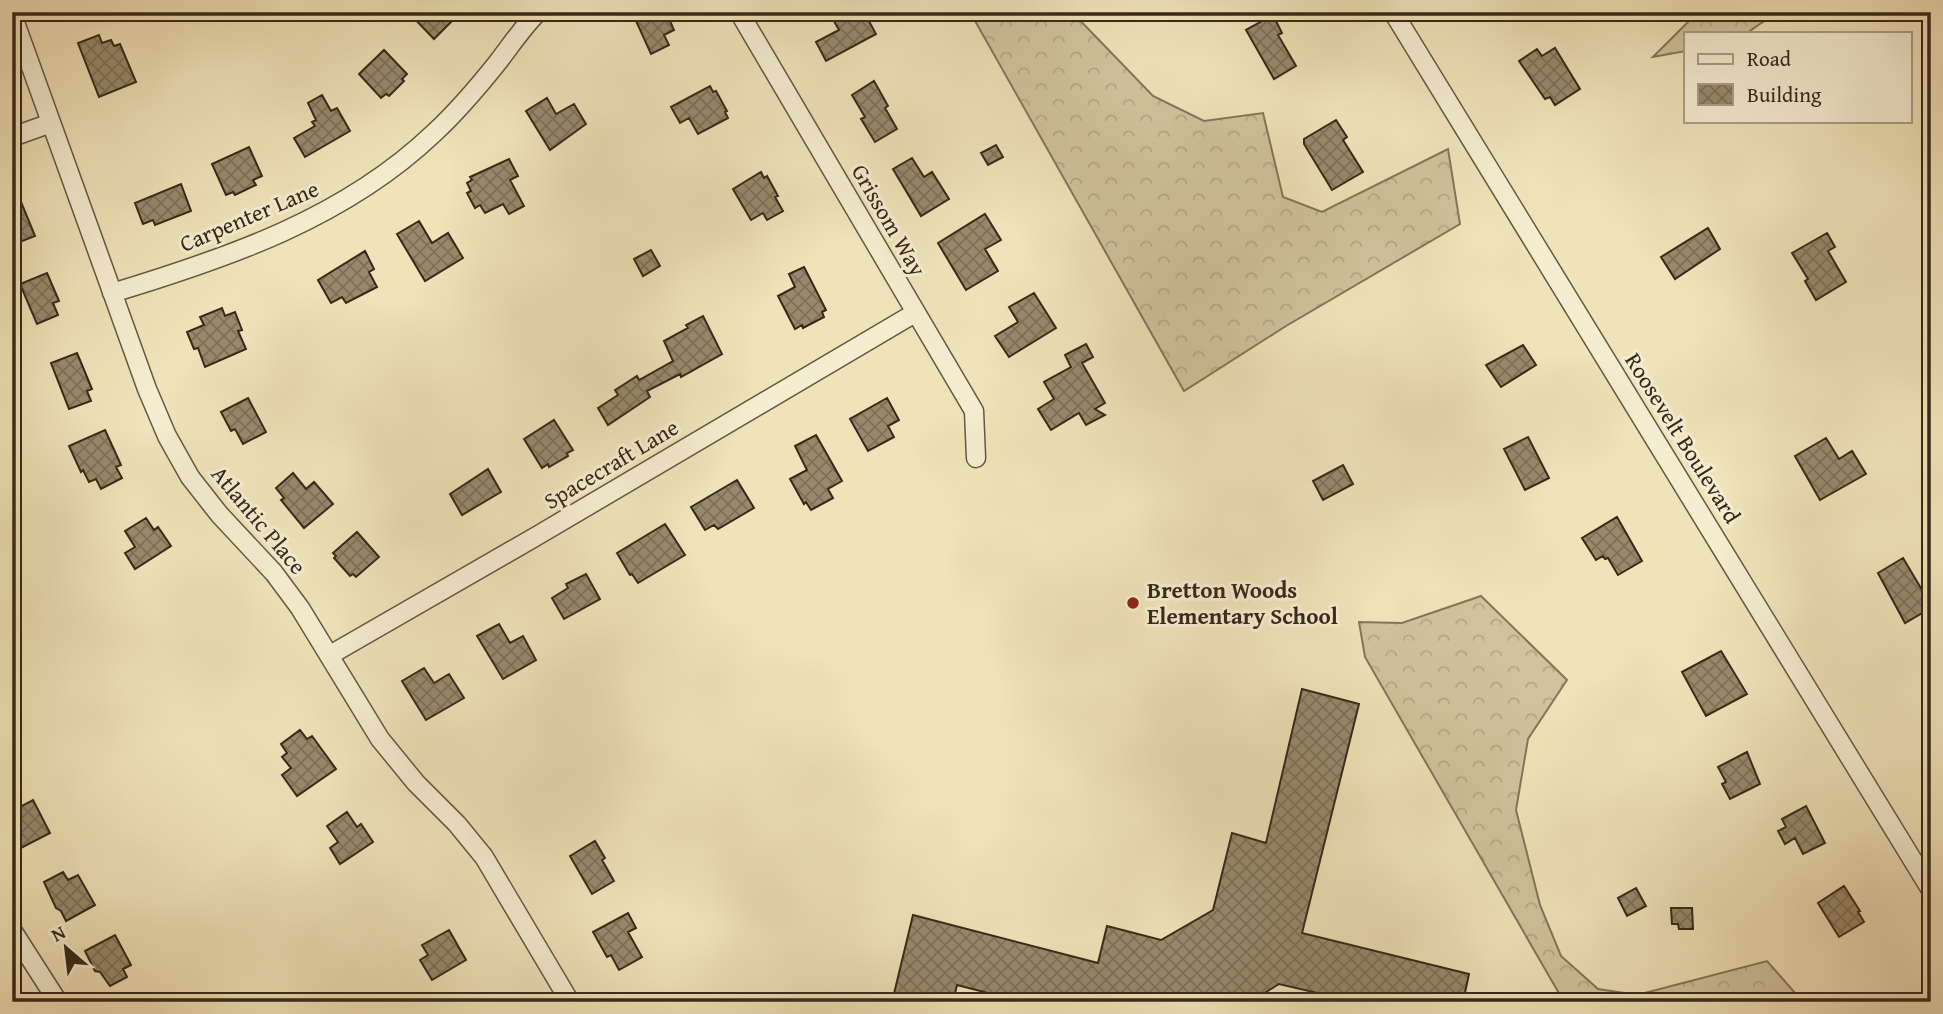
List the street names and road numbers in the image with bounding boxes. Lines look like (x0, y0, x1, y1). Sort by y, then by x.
street label: Grissom Way (844, 158, 935, 282)
street label: Carpenter Lane (174, 171, 323, 260)
street label: Roosevelt Boulevard (1618, 346, 1750, 530)
street label: Spacecraft Lane (537, 410, 684, 517)
street label: Atlantic Place (204, 458, 315, 581)

